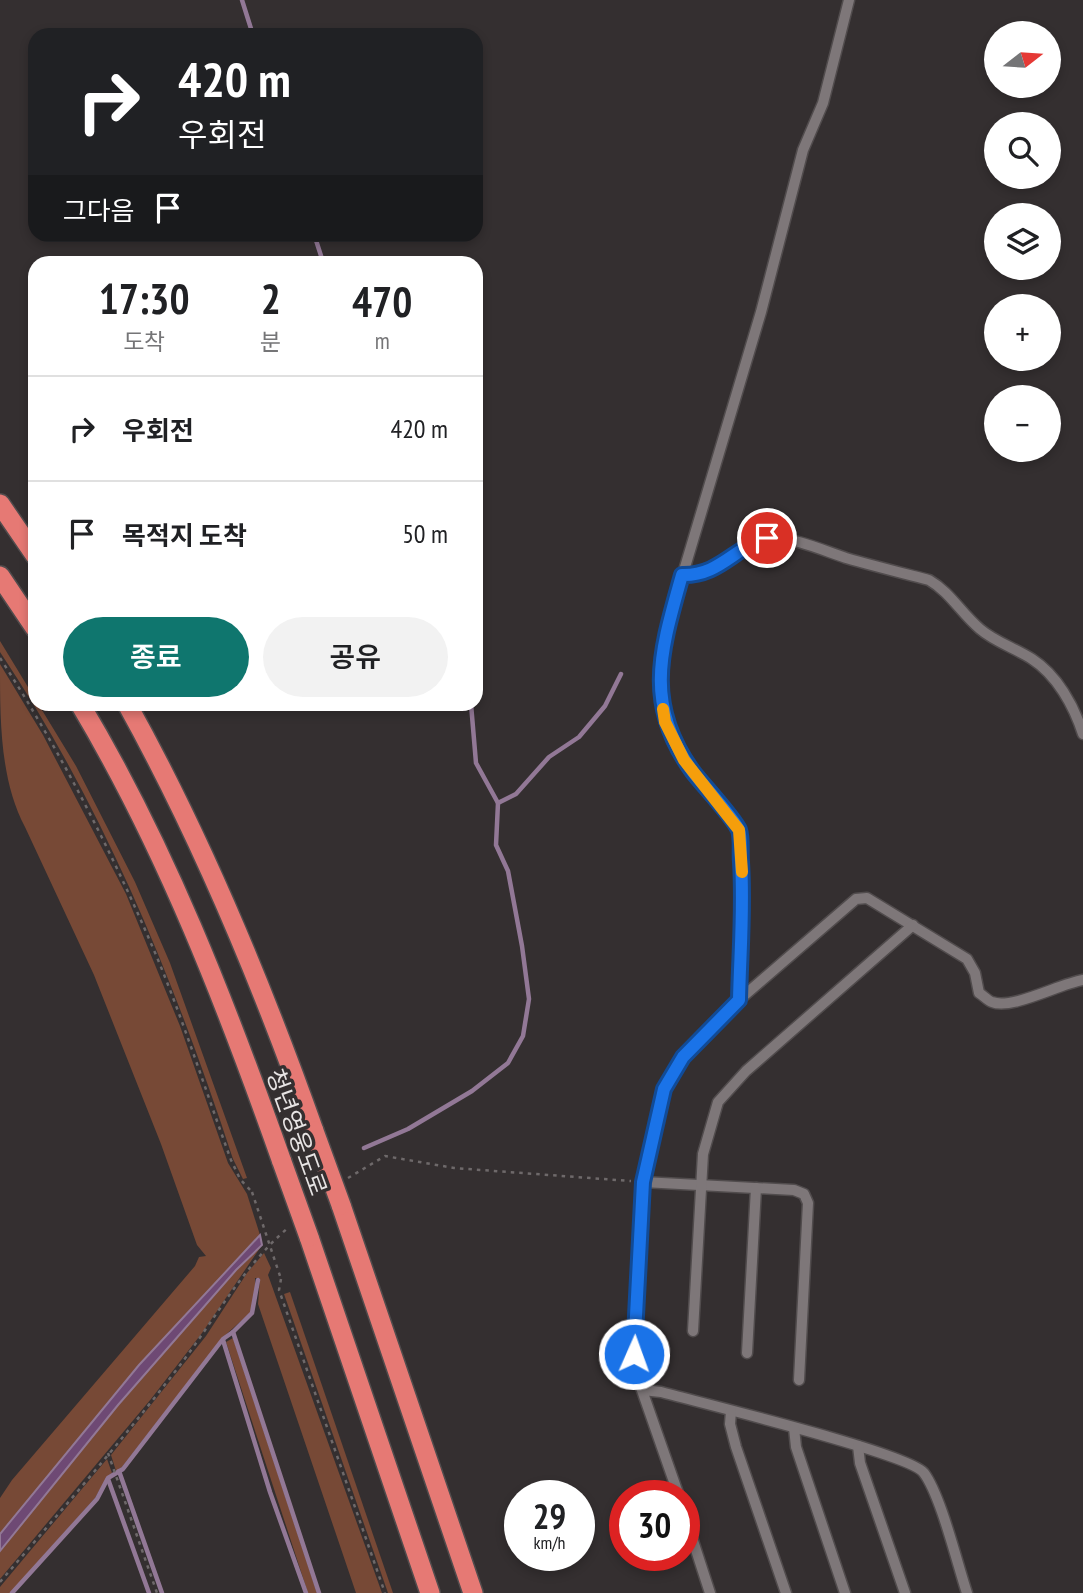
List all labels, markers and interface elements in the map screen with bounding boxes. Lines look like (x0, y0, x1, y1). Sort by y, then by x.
north arrow (984, 21, 1060, 98)
map controls (984, 21, 1061, 462)
text: 420 m (178, 47, 291, 111)
icon: right (63, 56, 154, 147)
button: search (984, 112, 1061, 189)
text: 우회전 (178, 113, 266, 155)
icon: arrive (149, 189, 187, 227)
text: 그다음 (63, 194, 135, 227)
button: layers (984, 203, 1061, 280)
text: 17:30 (99, 271, 190, 326)
text: 2 (261, 271, 281, 326)
text: 470 (352, 274, 412, 329)
button: + (984, 294, 1061, 371)
text: m (375, 326, 390, 355)
text: 도착 (123, 327, 165, 356)
text: 분 (260, 327, 281, 356)
button: − (984, 385, 1061, 462)
icon: right (63, 410, 101, 448)
text: 420 m (390, 412, 448, 445)
text: 우회전 (122, 414, 194, 447)
pin (737, 508, 797, 568)
icon: arrive (63, 515, 101, 553)
text: 50 m (402, 517, 448, 550)
text: 목적지 도착 (122, 519, 247, 552)
icon: arrive (748, 519, 786, 557)
button: 종료 (63, 617, 249, 697)
button: 공유 (263, 617, 448, 697)
street label: 청년영웅도로 (260, 1064, 334, 1200)
position arrow (597, 1317, 671, 1391)
speed limit sign: 30 (609, 1480, 700, 1571)
text: 29 (533, 1493, 566, 1539)
text: km/h (534, 1531, 565, 1554)

